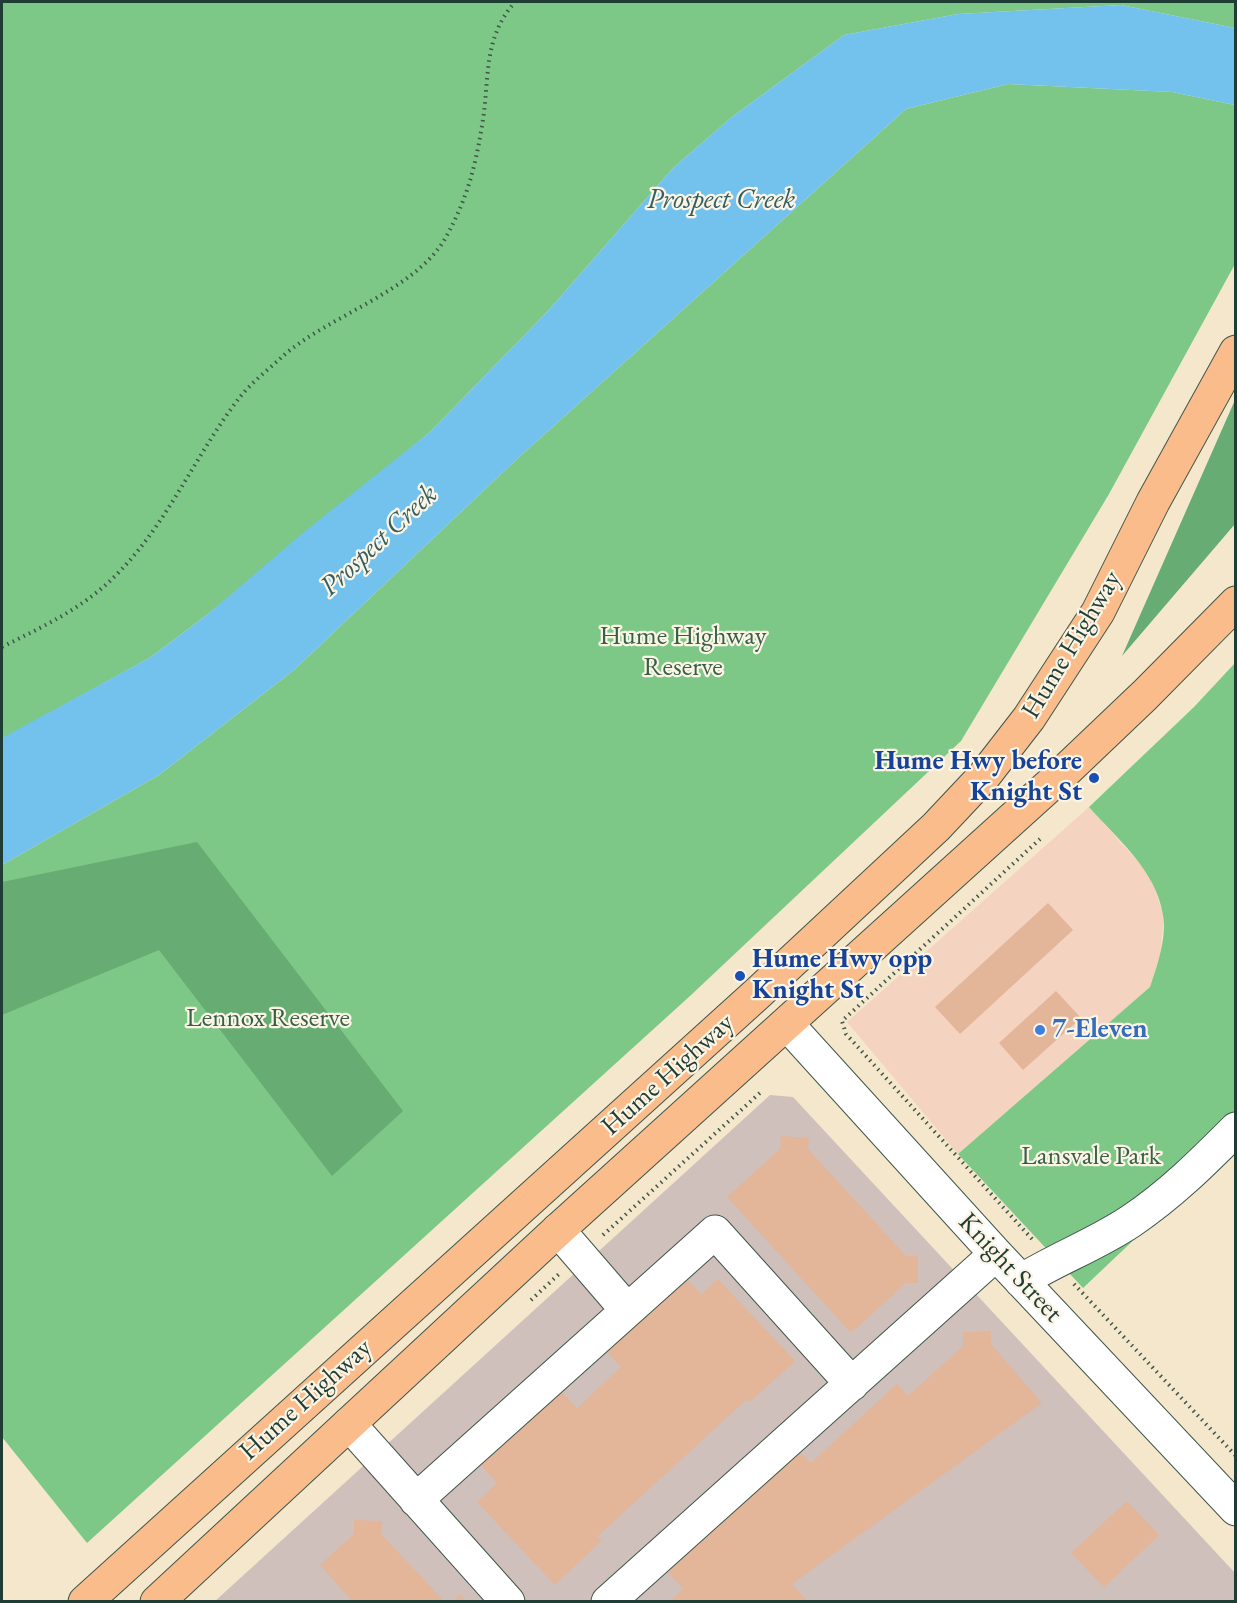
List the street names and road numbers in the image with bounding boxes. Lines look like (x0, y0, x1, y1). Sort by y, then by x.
street label: Hume Highway (1015, 565, 1129, 725)
street label: Hume Highway (595, 1007, 741, 1143)
street label: Knight Street (951, 1206, 1069, 1330)
street label: Hume Highway (233, 1332, 379, 1468)

